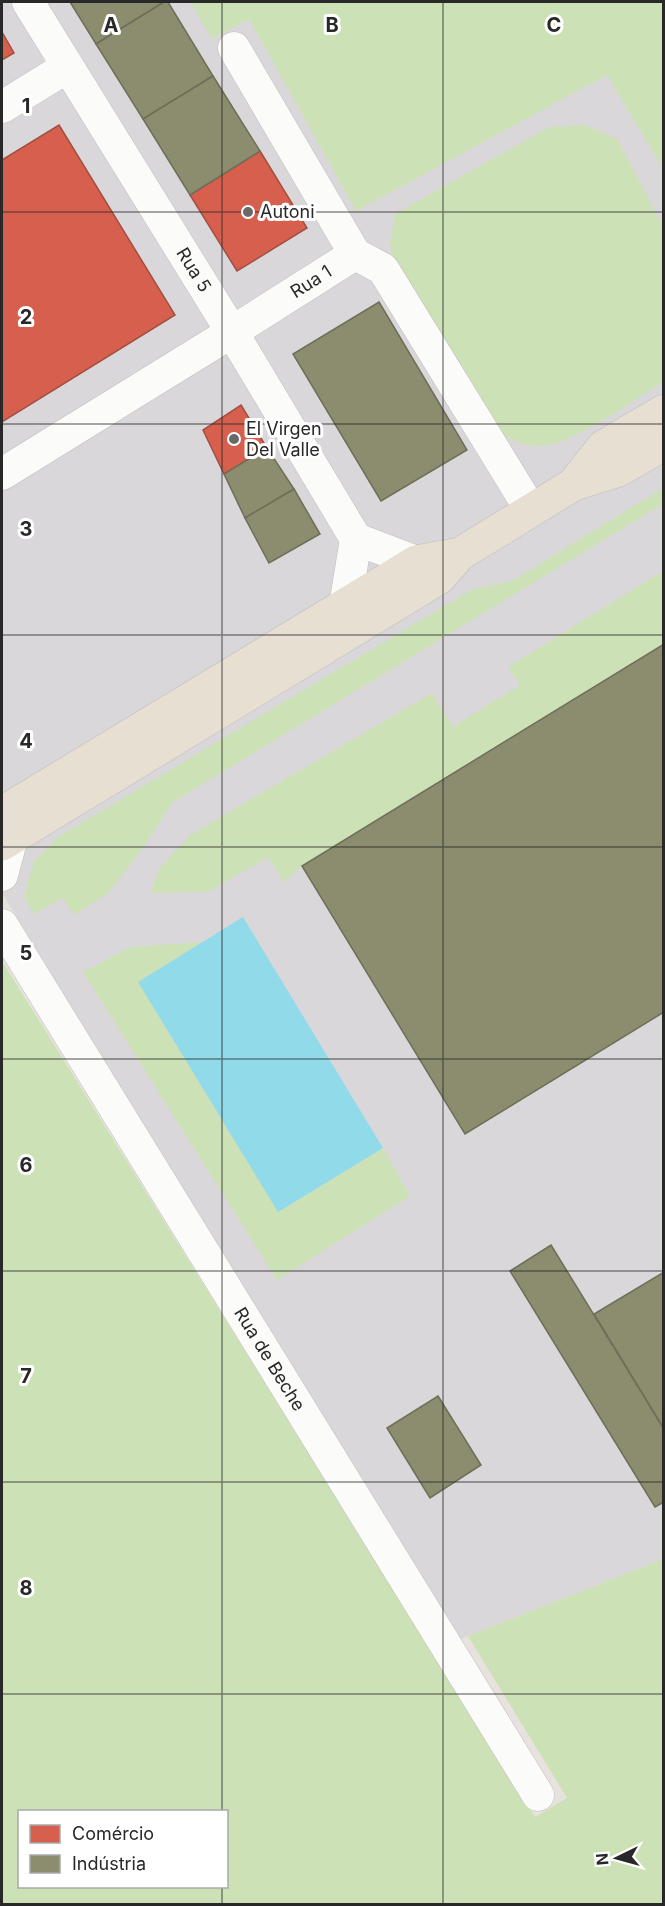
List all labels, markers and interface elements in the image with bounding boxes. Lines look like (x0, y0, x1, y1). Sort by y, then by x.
text: A (104, 13, 119, 37)
text: B (325, 13, 339, 37)
text: C (547, 13, 561, 37)
text: 1 (22, 94, 30, 118)
place label: Autoni (260, 201, 315, 222)
marker: Autoni (241, 205, 255, 219)
street label: Rua 5 (172, 244, 216, 296)
street label: Rua 1 (286, 261, 335, 302)
text: 2 (20, 305, 32, 329)
place label: El Virgen Del Valle (246, 418, 322, 460)
marker: El Virgen Del Valle (227, 432, 241, 446)
text: 3 (20, 517, 32, 541)
text: 4 (19, 729, 33, 753)
text: 5 (20, 941, 32, 965)
text: 6 (20, 1153, 33, 1177)
street label: Rua de Beche (230, 1303, 310, 1415)
text: 7 (20, 1364, 32, 1388)
text: 8 (19, 1576, 33, 1600)
legend (18, 1810, 228, 1888)
text: Comércio (72, 1823, 154, 1844)
north arrow (587, 1828, 647, 1888)
text: N (592, 1852, 613, 1866)
text: Indústria (72, 1853, 146, 1874)

